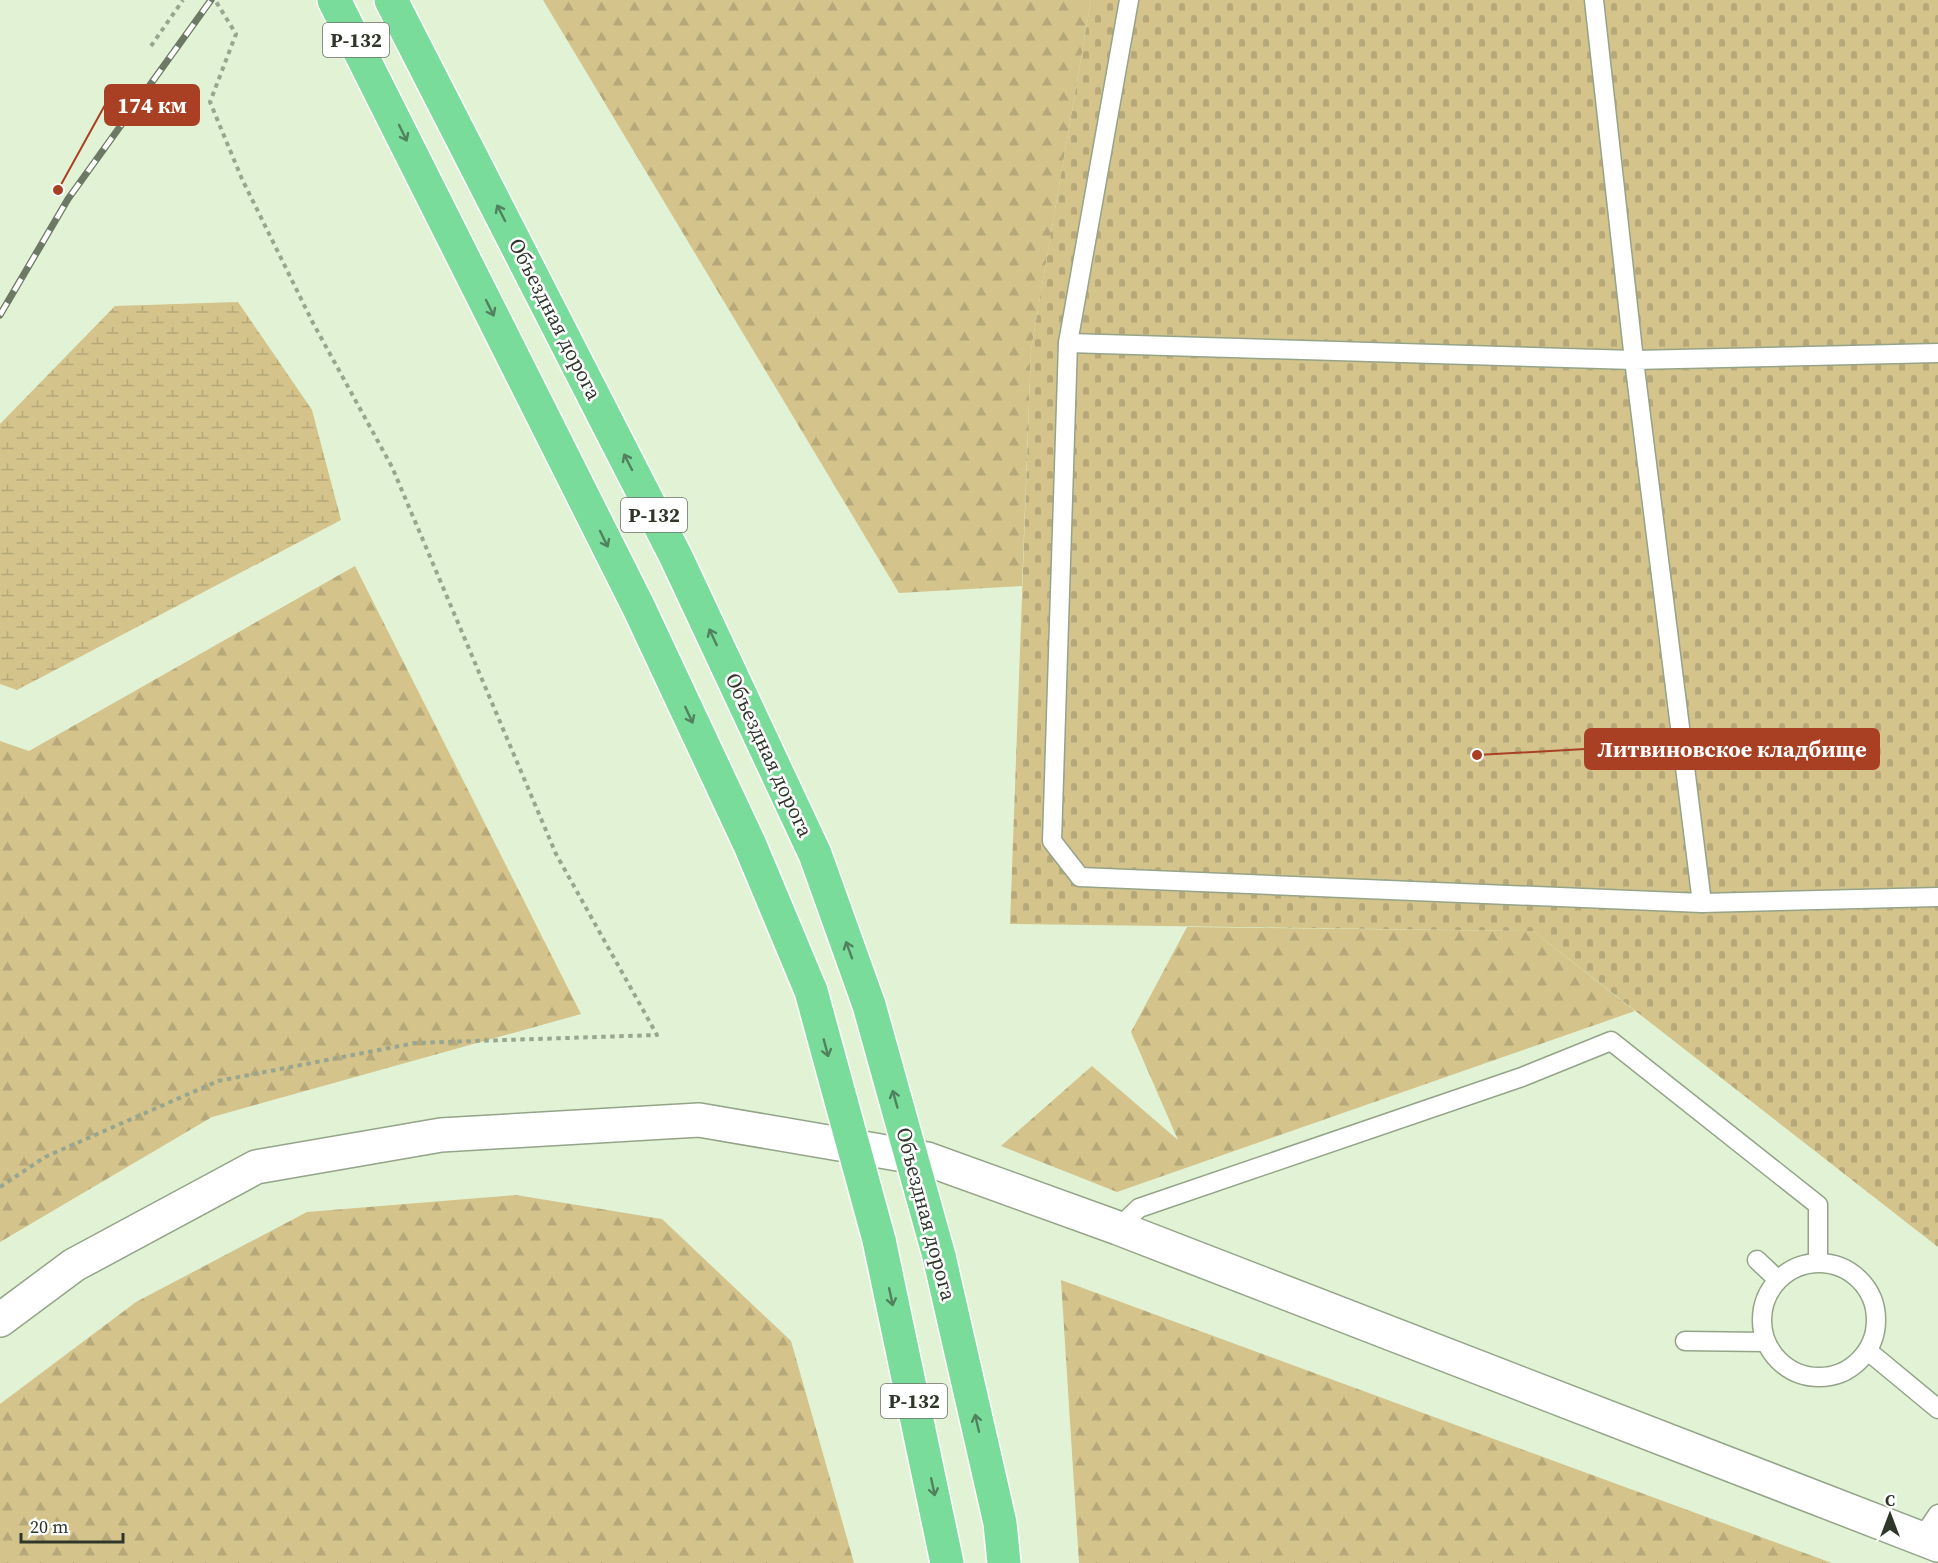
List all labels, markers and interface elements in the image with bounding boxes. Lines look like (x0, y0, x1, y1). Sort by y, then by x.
road number: Р-132 (323, 23, 389, 57)
callout: 174 км (105, 85, 199, 125)
text: 174 км (117, 90, 187, 120)
one-way arrow (397, 124, 409, 141)
one-way arrow (495, 205, 507, 222)
street label: Объездная дорога (502, 233, 609, 405)
one-way arrow (484, 298, 496, 316)
one-way arrow (621, 453, 633, 471)
road number: Р-132 (621, 498, 687, 532)
one-way arrow (599, 529, 611, 547)
one-way arrow (707, 628, 719, 646)
street label: Объездная дорога (719, 668, 820, 842)
one-way arrow (683, 705, 695, 723)
callout: Литвиновское кладбище (1585, 729, 1879, 769)
text: Литвиновское кладбище (1597, 734, 1867, 764)
one-way arrow (843, 941, 854, 960)
one-way arrow (821, 1038, 832, 1057)
one-way arrow (889, 1090, 900, 1109)
street label: Объездная дорога (889, 1124, 964, 1304)
one-way arrow (886, 1286, 897, 1306)
road number: Р-132 (881, 1384, 947, 1418)
one-way arrow (971, 1414, 983, 1433)
one-way arrow (927, 1477, 939, 1496)
north arrow (1860, 1485, 1920, 1545)
text: С (1885, 1489, 1895, 1511)
scale bar (21, 1506, 123, 1544)
text: 20 m (30, 1514, 68, 1539)

